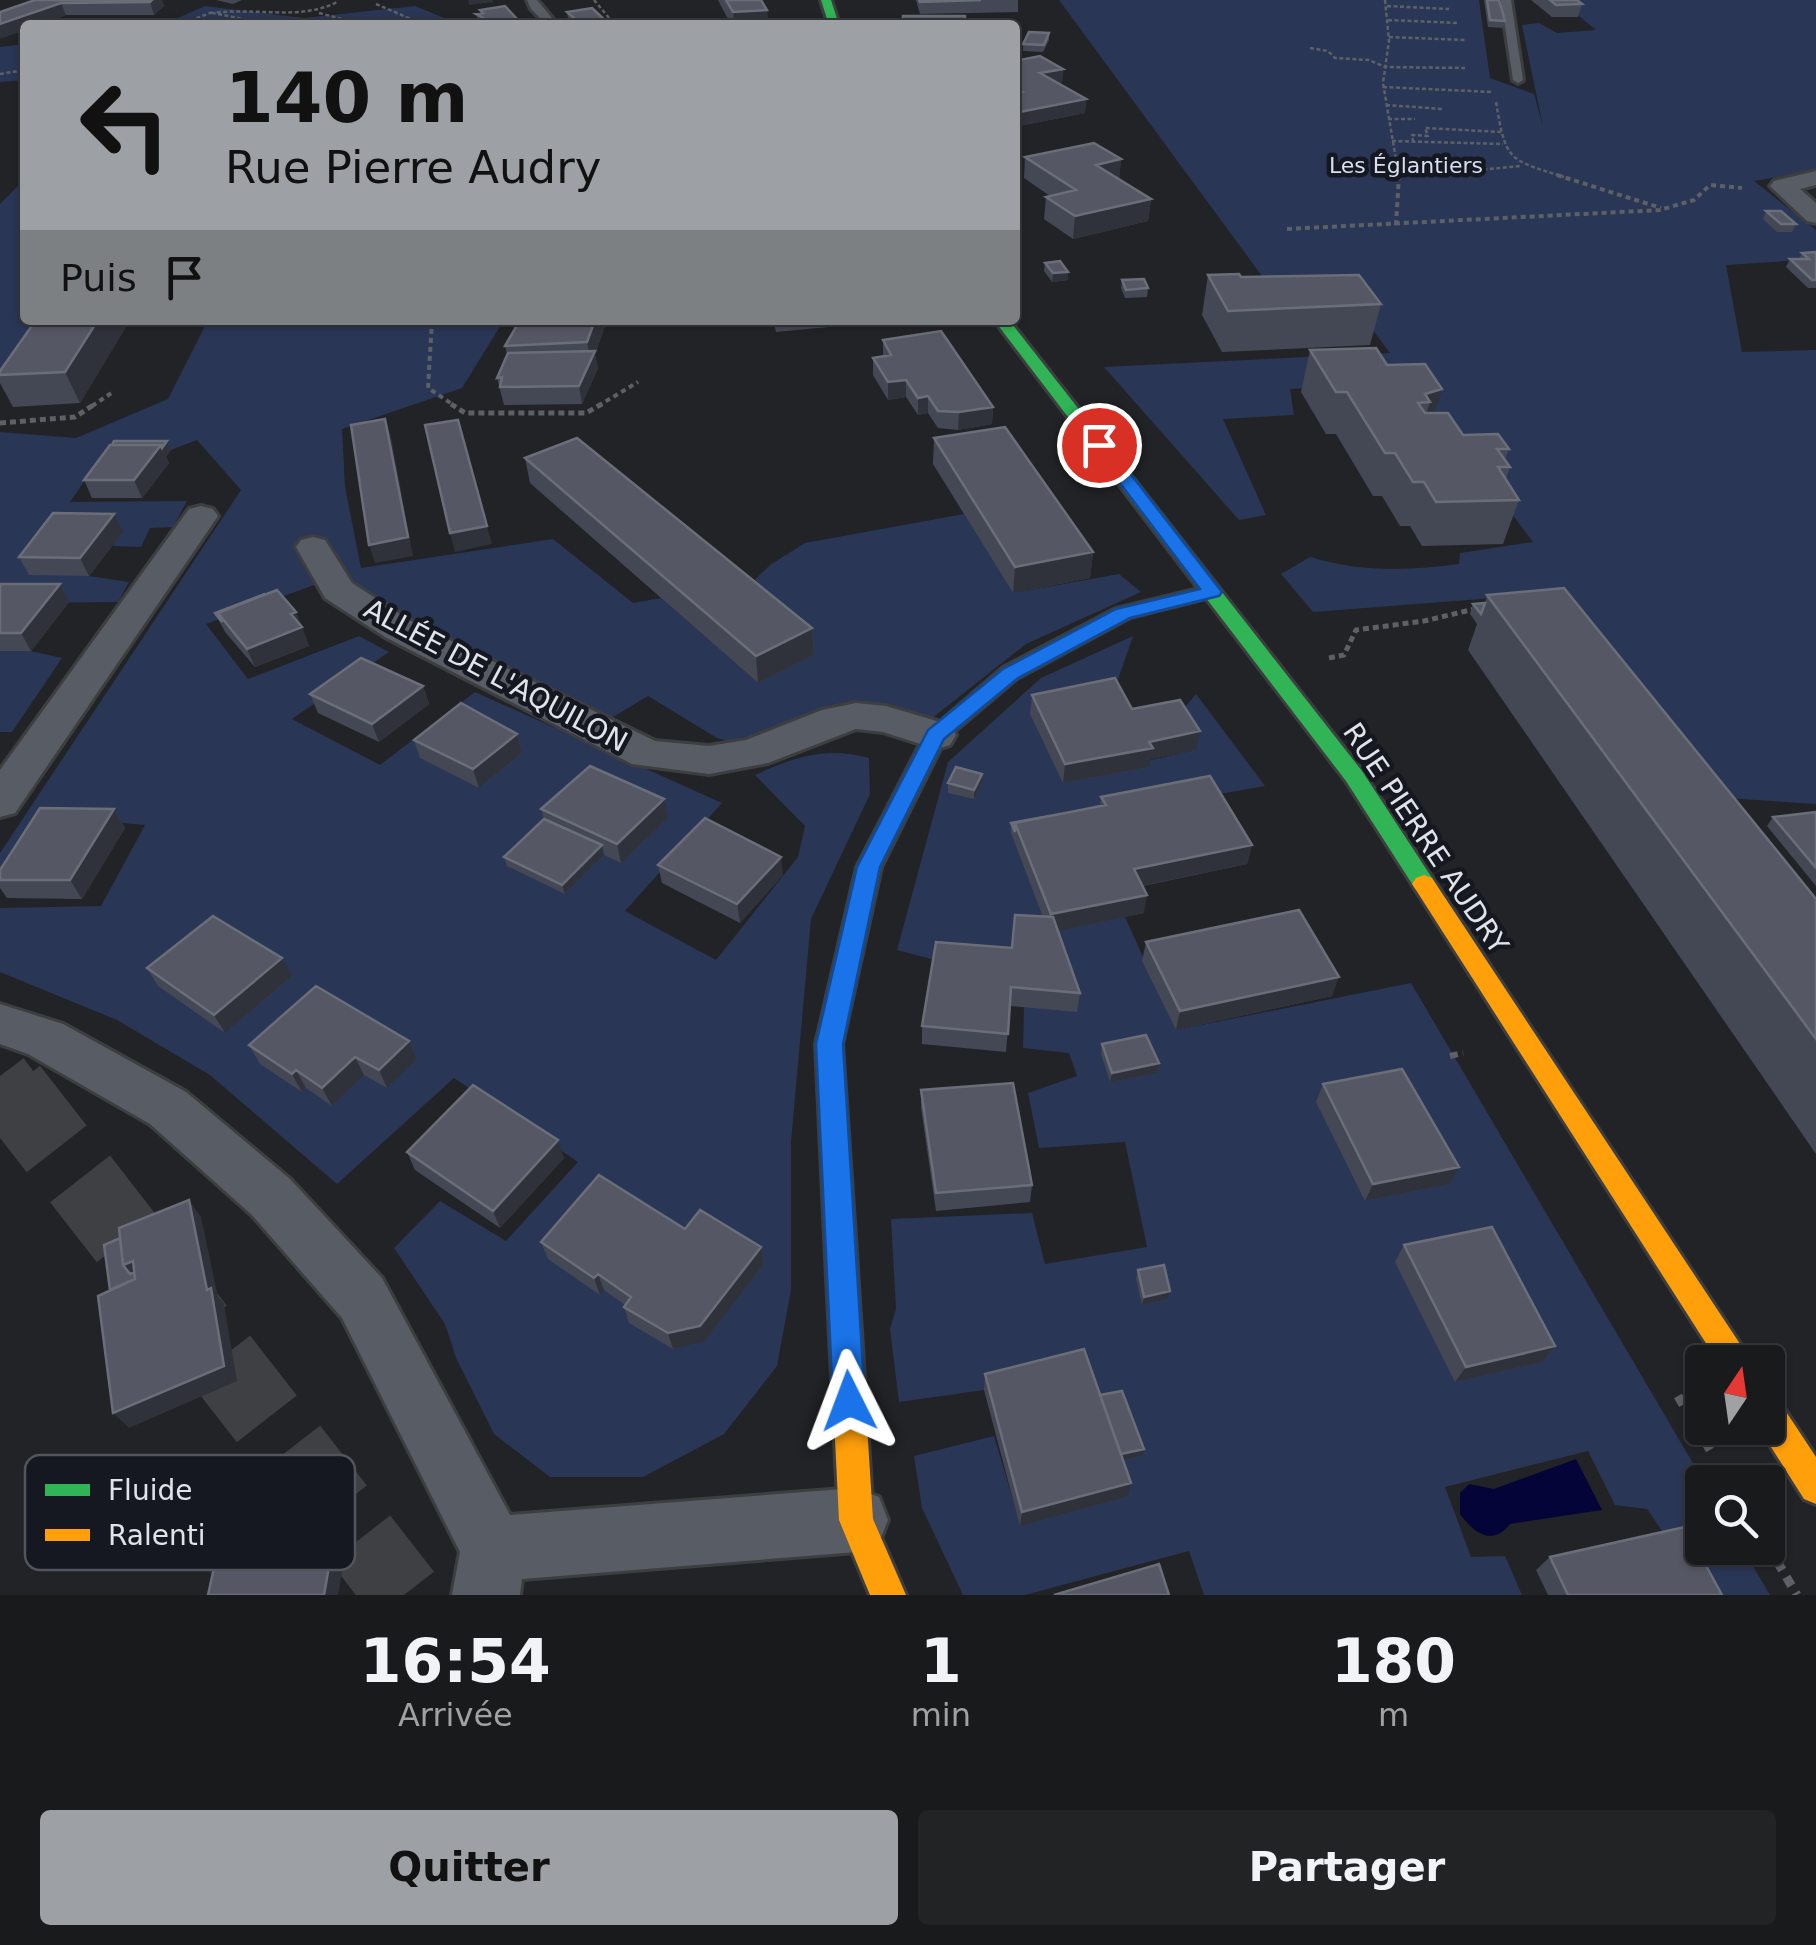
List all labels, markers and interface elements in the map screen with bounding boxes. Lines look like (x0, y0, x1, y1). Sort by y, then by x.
text: 140 m (225, 57, 468, 139)
icon: left (60, 60, 190, 190)
text: Rue Pierre Audry (225, 141, 601, 194)
park label: Les Églantiers (1329, 153, 1483, 178)
icon: arrive (157, 250, 212, 305)
text: Puis (60, 256, 137, 300)
pin (1057, 403, 1142, 488)
icon: arrive (1072, 418, 1127, 473)
street label: ALLÉE DE L'AQUILON (359, 591, 633, 759)
street label: RUE PIERRE AUDRY (1336, 717, 1515, 961)
north arrow (1685, 1345, 1785, 1445)
map controls (1685, 1345, 1785, 1565)
position arrow (797, 1349, 901, 1453)
legend (25, 1455, 355, 1570)
button: search (1685, 1465, 1785, 1565)
text: Fluide (108, 1474, 192, 1507)
text: Ralenti (108, 1519, 206, 1552)
text: 16:54 (360, 1626, 551, 1696)
text: 1 (920, 1626, 962, 1696)
text: 180 (1331, 1626, 1456, 1696)
text: Arrivée (398, 1696, 513, 1734)
text: min (911, 1696, 971, 1734)
text: m (1378, 1696, 1409, 1734)
button: Quitter (40, 1810, 898, 1925)
button: Partager (918, 1810, 1776, 1925)

